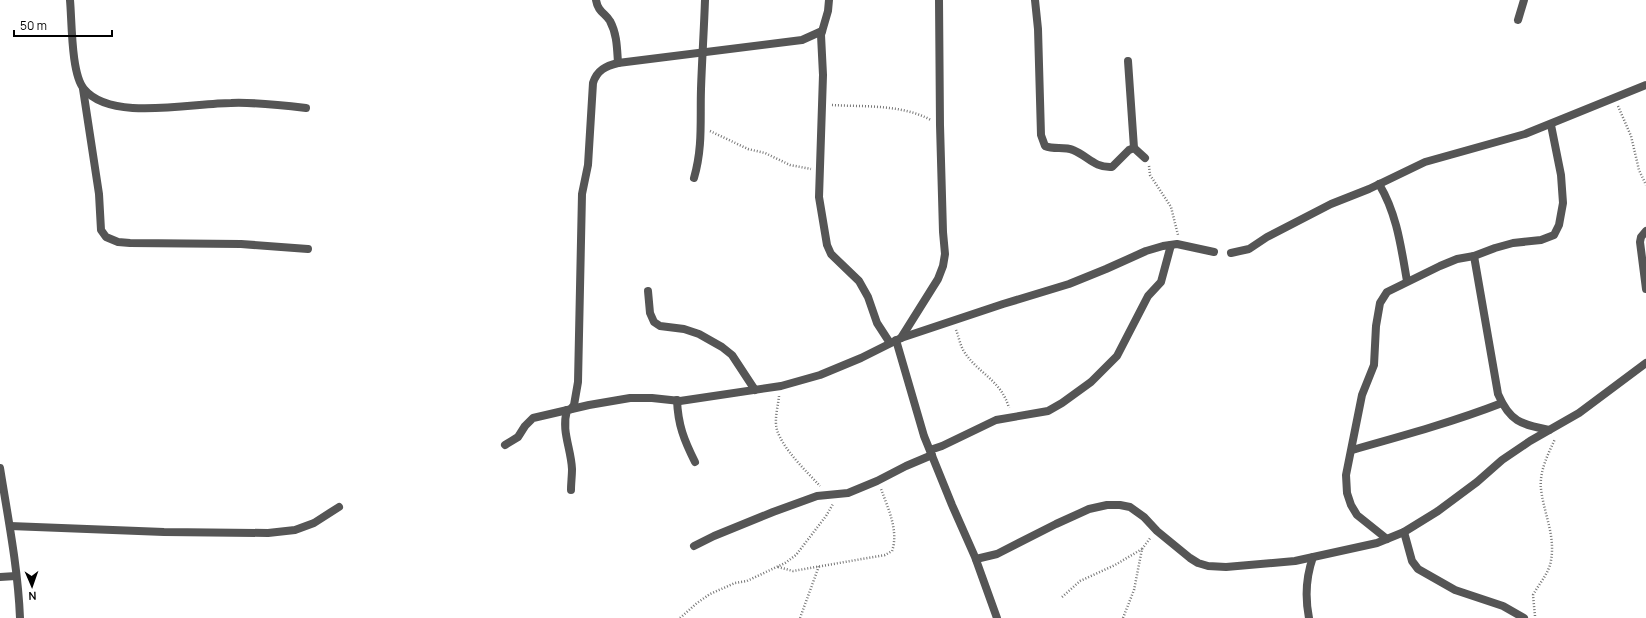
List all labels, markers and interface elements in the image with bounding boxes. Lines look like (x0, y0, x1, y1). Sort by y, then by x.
scale bar (14, 12, 112, 38)
text: 50 m (20, 17, 47, 34)
north arrow (12, 566, 52, 606)
text: N (28, 589, 37, 604)

